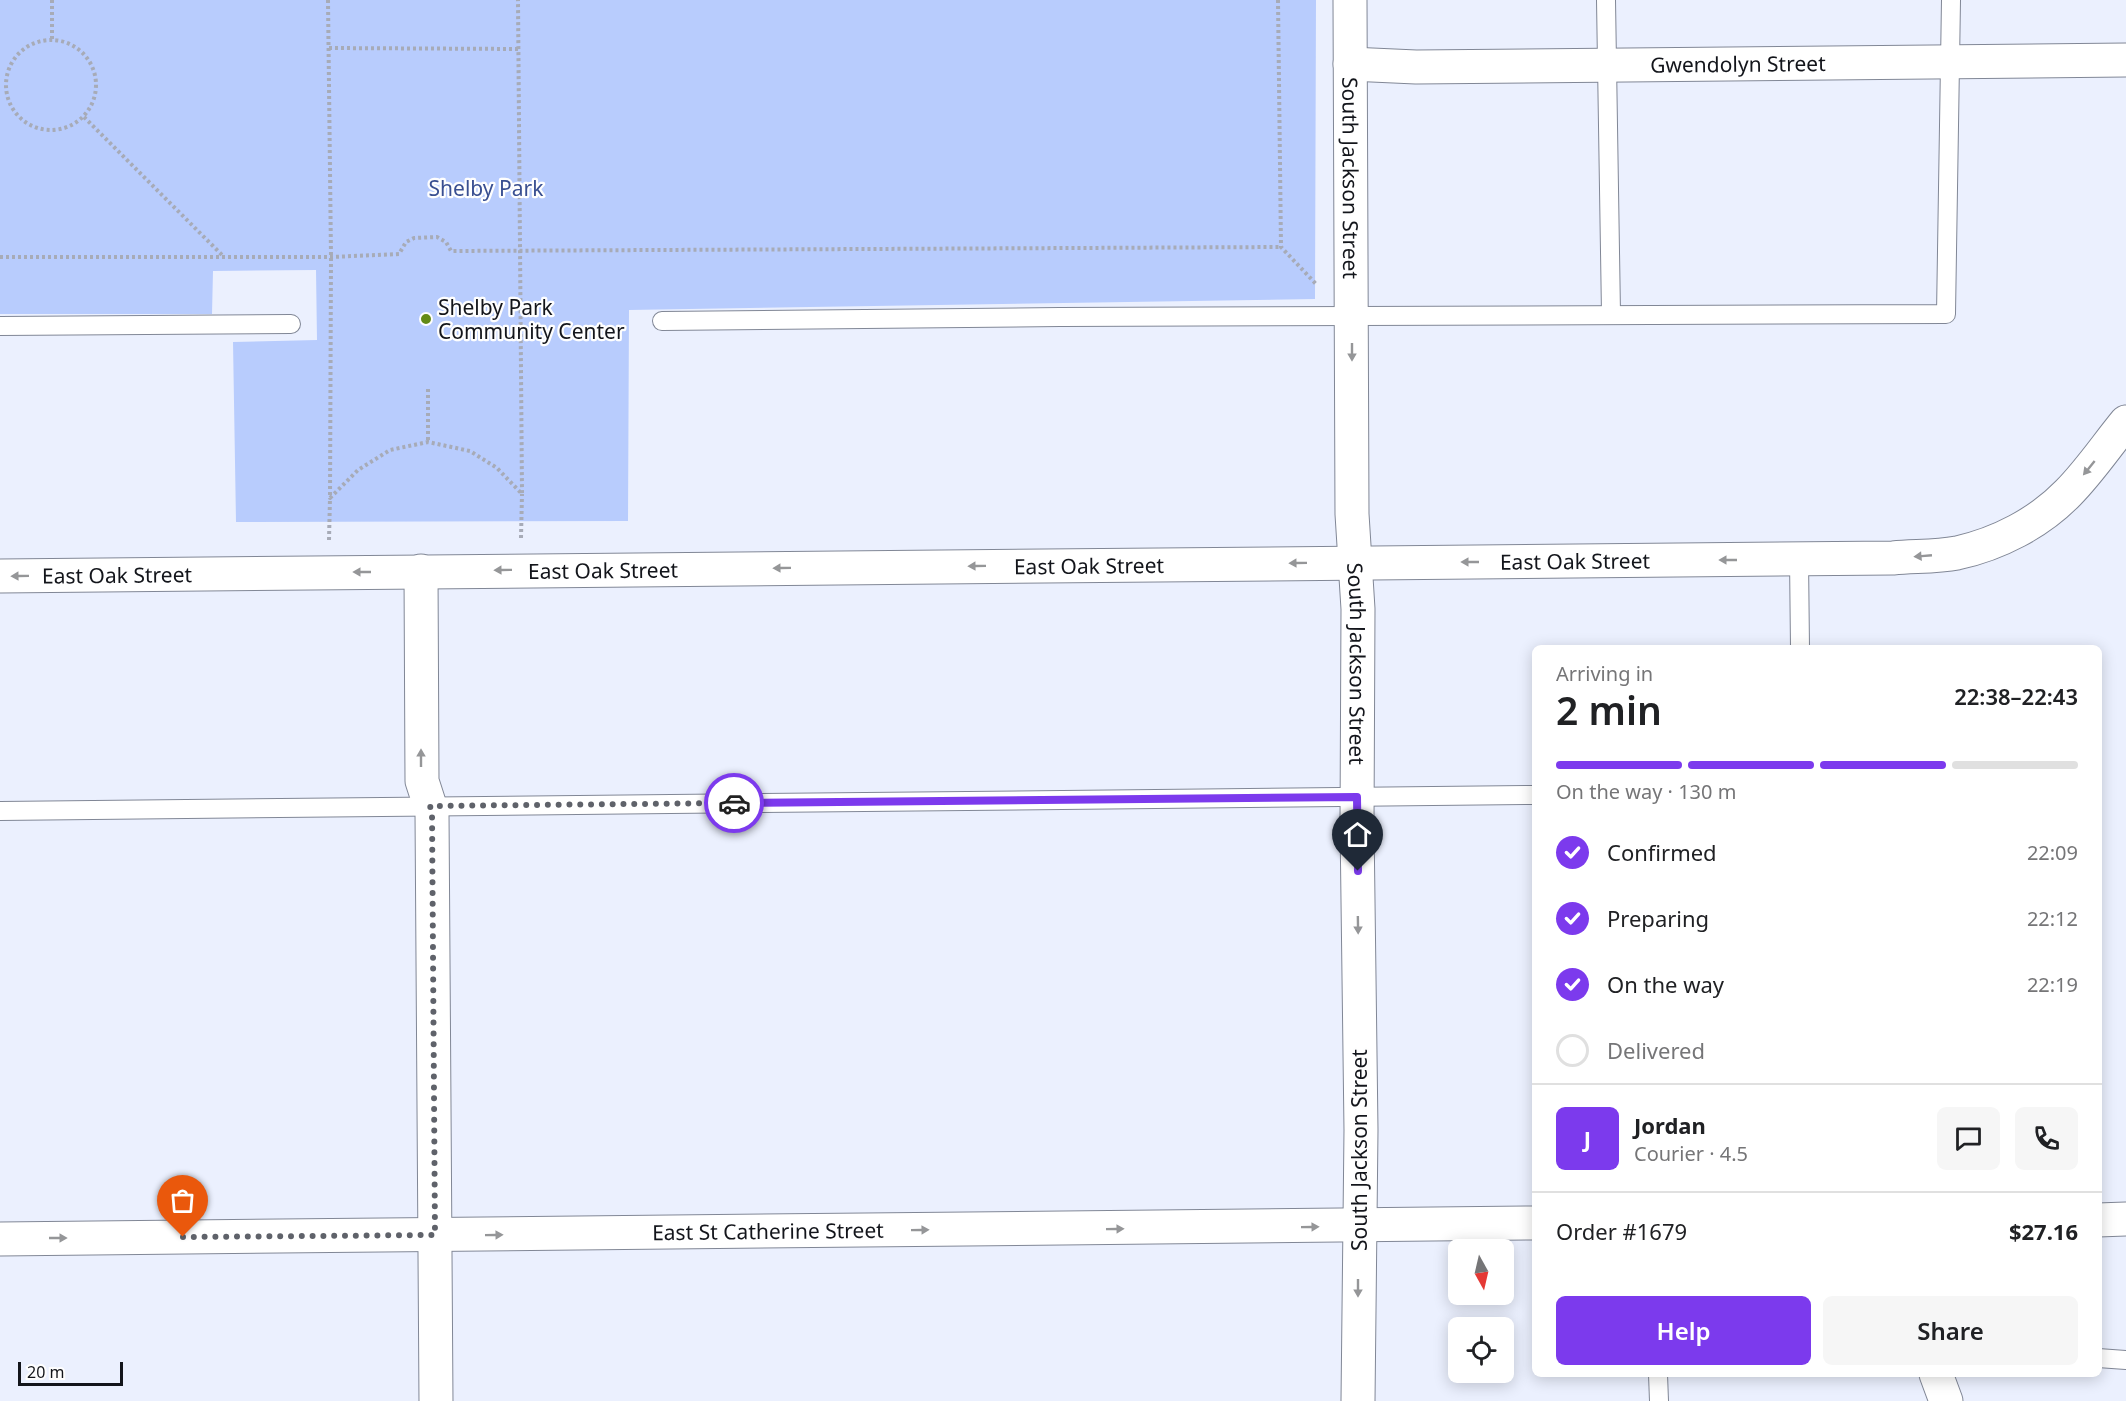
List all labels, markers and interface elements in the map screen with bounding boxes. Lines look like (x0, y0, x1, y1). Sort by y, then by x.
street label: Gwendolyn Street (1650, 49, 1826, 79)
street label: South Jackson Street (1336, 77, 1365, 279)
park label: Shelby Park (429, 174, 544, 202)
place label: Shelby Park Community Center (438, 293, 625, 345)
marker: Shelby Park Community Center (419, 312, 433, 326)
one-way arrow (1347, 343, 1357, 362)
one-way arrow (2084, 460, 2096, 475)
street label: East Oak Street (1500, 546, 1651, 576)
street label: East Oak Street (1014, 551, 1165, 580)
one-way arrow (1914, 551, 1933, 561)
one-way arrow (1719, 555, 1738, 565)
street label: East Oak Street (528, 556, 679, 585)
one-way arrow (1461, 557, 1480, 567)
one-way arrow (1288, 558, 1307, 568)
street label: East Oak Street (42, 560, 193, 590)
one-way arrow (967, 561, 986, 571)
street label: South Jackson Street (1341, 562, 1372, 765)
one-way arrow (772, 563, 791, 573)
one-way arrow (493, 566, 512, 575)
one-way arrow (353, 567, 372, 577)
one-way arrow (11, 571, 30, 581)
text: Arriving in (1556, 660, 1653, 687)
text: 22:38–22:43 (1954, 681, 2078, 711)
text: 2 min (1556, 683, 1662, 736)
one-way arrow (417, 749, 426, 768)
courier (704, 773, 764, 833)
text: On the way · 130 m (1556, 778, 1736, 805)
icon: car (718, 787, 751, 820)
pin (1332, 809, 1383, 871)
icon: home (1341, 818, 1374, 851)
icon: check (1556, 836, 1589, 869)
text: Confirmed (1607, 837, 1717, 867)
text: 22:09 (2027, 839, 2078, 866)
icon: check (1556, 902, 1589, 935)
text: Preparing (1607, 903, 1709, 933)
text: 22:12 (2027, 905, 2078, 932)
one-way arrow (1353, 916, 1363, 935)
icon: check (1556, 968, 1589, 1001)
text: On the way (1607, 969, 1724, 999)
text: 22:19 (2027, 971, 2078, 998)
text: Delivered (1607, 1035, 1705, 1065)
street label: South Jackson Street (1345, 1049, 1373, 1251)
button: chat (1937, 1107, 2000, 1170)
button: phone (2015, 1107, 2078, 1170)
text: Jordan (1634, 1110, 1706, 1140)
text: J (1584, 1123, 1591, 1153)
text: Courier · 4.5 (1634, 1140, 1748, 1167)
pin (157, 1175, 208, 1237)
icon: bag (166, 1184, 199, 1217)
street label: East St Catherine Street (652, 1216, 884, 1246)
text: Order #1679 (1556, 1216, 1687, 1246)
text: $27.16 (2009, 1216, 2078, 1246)
one-way arrow (1300, 1222, 1319, 1232)
one-way arrow (1105, 1224, 1124, 1233)
one-way arrow (910, 1226, 929, 1235)
one-way arrow (484, 1230, 503, 1239)
one-way arrow (49, 1233, 68, 1243)
north arrow (1448, 1239, 1514, 1305)
map controls (1448, 1239, 1514, 1383)
one-way arrow (1353, 1279, 1363, 1298)
button: Help (1556, 1296, 1811, 1365)
button: Share (1823, 1296, 2078, 1365)
button: locate (1448, 1317, 1514, 1383)
scale bar (18, 1359, 123, 1386)
text: 20 m (27, 1361, 64, 1383)

